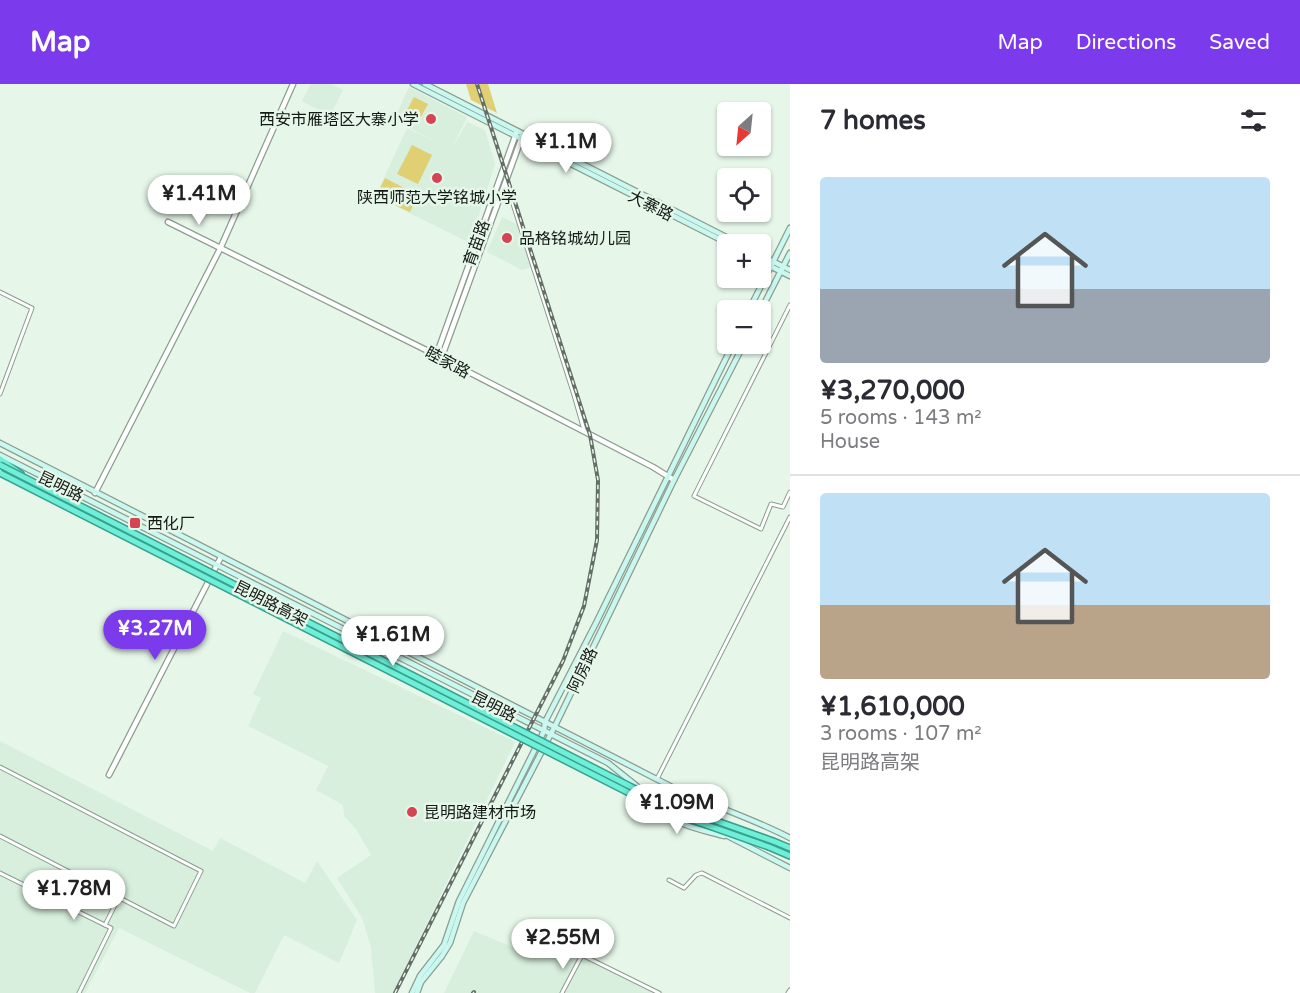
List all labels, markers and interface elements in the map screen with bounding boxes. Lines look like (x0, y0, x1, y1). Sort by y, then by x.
text: Map (30, 25, 90, 59)
text: Map (997, 30, 1043, 55)
text: Directions (1076, 30, 1176, 55)
text: Saved (1209, 30, 1270, 55)
north arrow (717, 102, 771, 156)
map controls (717, 102, 771, 354)
icon: filters (1237, 104, 1270, 137)
text: 7 homes (820, 105, 926, 136)
place label: 西安市雁塔区大寨小学 (259, 110, 419, 130)
marker: 西安市雁塔区大寨小学 (424, 112, 438, 126)
pin: ¥1.1M (524, 123, 608, 174)
text: ¥1.1M (535, 130, 597, 154)
button: locate (717, 168, 771, 222)
marker: 陕西师范大学铭城小学 (430, 171, 444, 185)
pin: ¥1.41M (150, 175, 248, 226)
text: ¥1.41M (162, 182, 236, 206)
street label: 大寨路 (625, 186, 676, 226)
place label: 陕西师范大学铭城小学 (357, 188, 517, 208)
icon: home (991, 216, 1099, 324)
street label: 育苗路 (459, 217, 495, 269)
place label: 品格铭城幼儿园 (519, 229, 631, 249)
marker: 品格铭城幼儿园 (500, 231, 514, 245)
button: + (717, 234, 771, 288)
button: − (717, 300, 771, 354)
street label: 睦家路 (422, 343, 473, 383)
text: ¥3,270,000 (820, 375, 965, 406)
text: 5 rooms · 143 m² (820, 406, 982, 430)
text: House (820, 430, 880, 454)
street label: 昆明路 (35, 467, 87, 506)
place label: 西化厂 (147, 514, 195, 534)
marker: 西化厂 (128, 516, 142, 530)
icon: home (991, 532, 1099, 640)
street label: 昆明路高架 (230, 577, 311, 631)
pin: ¥3.27M (106, 610, 204, 661)
pin: ¥1.61M (344, 616, 442, 667)
text: ¥3.27M (117, 617, 193, 641)
text: ¥1.61M (355, 623, 431, 647)
street label: 阿房路 (564, 644, 602, 696)
street label: 昆明路 (468, 687, 519, 727)
text: ¥1,610,000 (820, 691, 965, 722)
text: 3 rooms · 107 m² (820, 722, 982, 746)
text: 昆明路高架 (820, 751, 920, 775)
pin: ¥1.09M (628, 784, 726, 835)
text: ¥1.09M (639, 791, 715, 815)
place label: 昆明路建材市场 (424, 803, 536, 823)
marker: 昆明路建材市场 (405, 805, 419, 819)
pin: ¥1.78M (25, 870, 123, 921)
text: ¥1.78M (36, 877, 112, 901)
pin: ¥2.55M (514, 919, 612, 970)
text: ¥2.55M (525, 926, 601, 950)

